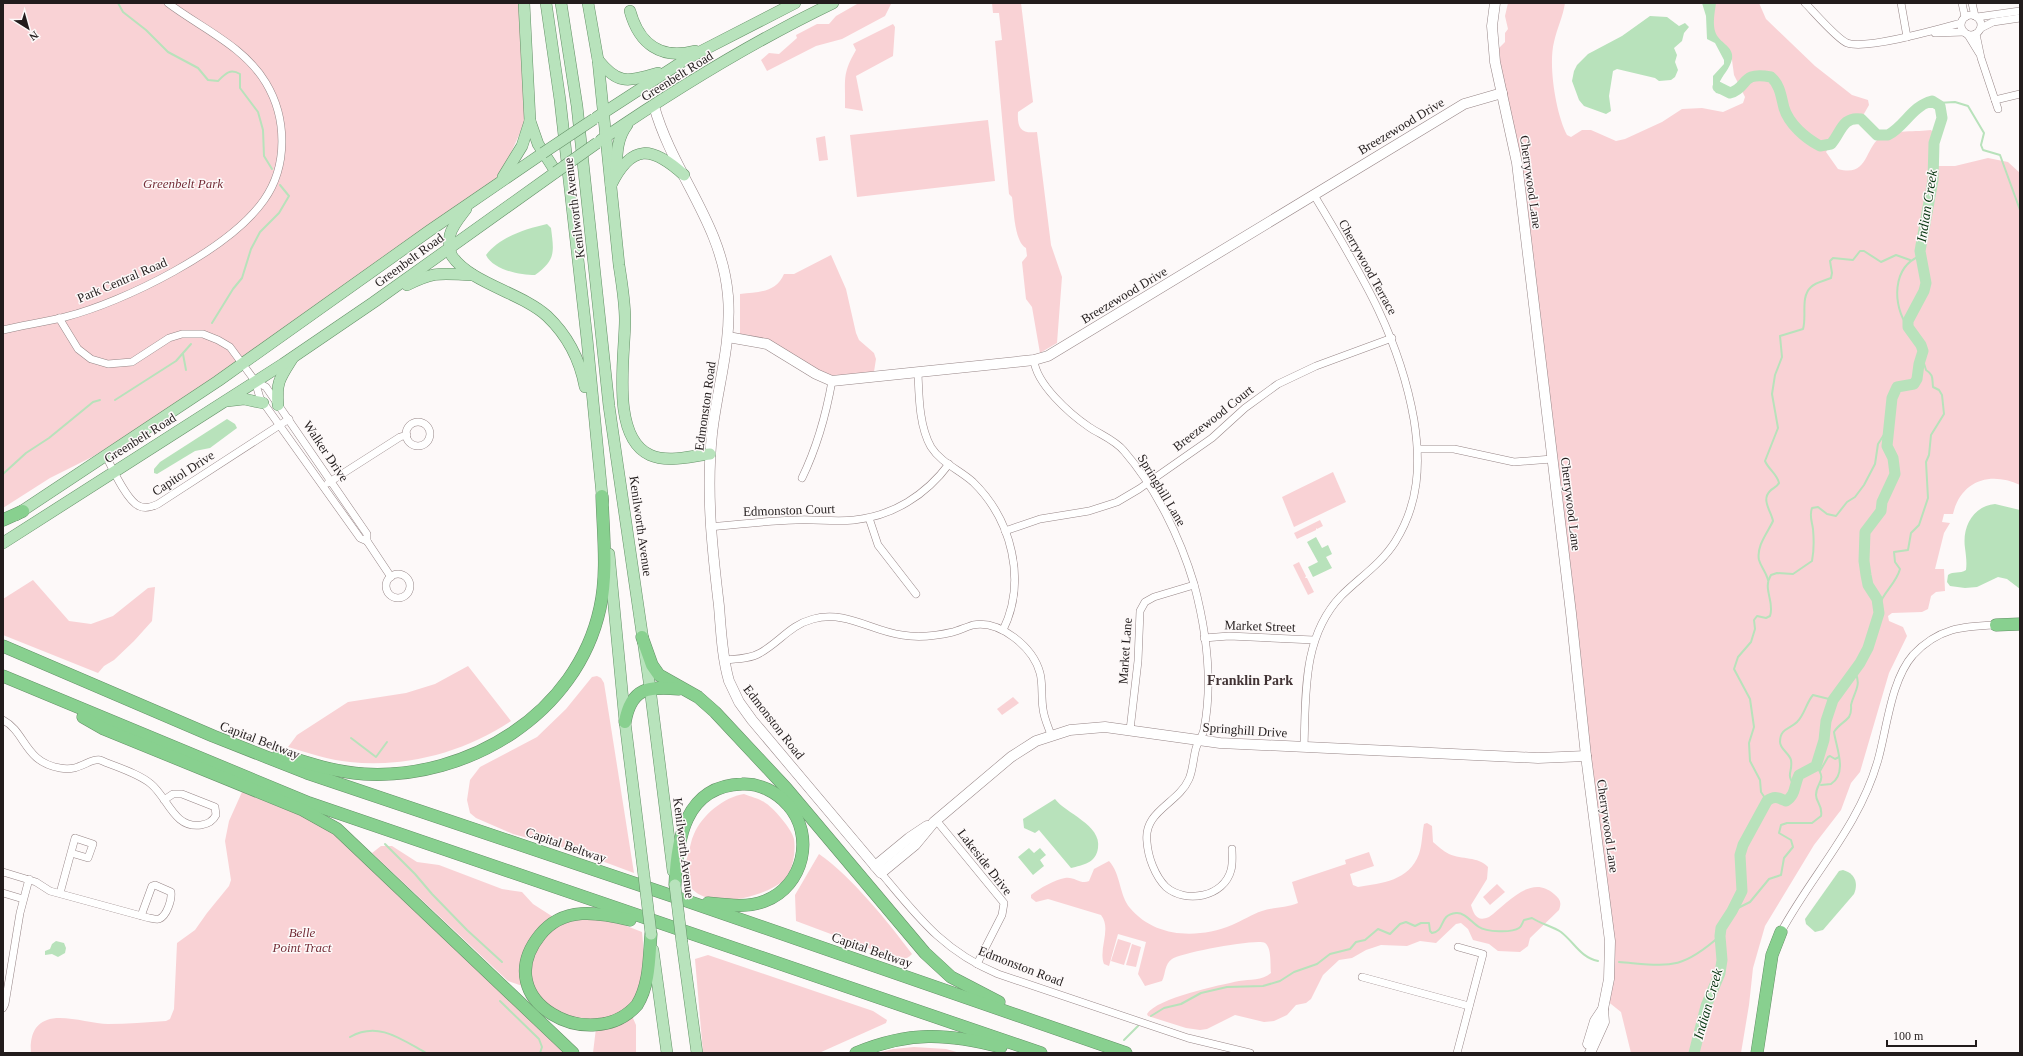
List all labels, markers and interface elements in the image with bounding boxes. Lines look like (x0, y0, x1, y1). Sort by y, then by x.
north arrow (8, 8, 48, 48)
text: N (27, 29, 41, 43)
street label: Greenbelt Road (638, 48, 716, 104)
street label: Breezewood Drive (1355, 94, 1447, 158)
street label: Cherrywood Lane (1517, 134, 1545, 230)
street label: Kenilworth Avenue (560, 157, 588, 259)
water label: Indian Creek (1914, 168, 1940, 244)
park label: Greenbelt Park (143, 176, 223, 191)
street label: Cherrywood Terrace (1336, 217, 1401, 318)
street label: Greenbelt Road (371, 230, 447, 290)
street label: Park Central Road (75, 254, 170, 306)
street label: Breezewood Drive (1078, 263, 1170, 327)
street label: Edmonston Road (691, 360, 719, 452)
street label: Breezewood Court (1170, 382, 1256, 454)
street label: Greenbelt Road (101, 410, 179, 466)
street label: Walker Drive (300, 418, 352, 484)
street label: Capitol Drive (149, 447, 217, 499)
street label: Springhill Lane (1135, 451, 1189, 529)
street label: Cherrywood Lane (1558, 456, 1584, 552)
street label: Kenilworth Avenue (627, 475, 656, 577)
street label: Edmonston Court (743, 501, 836, 519)
street label: Market Lane (1115, 617, 1135, 685)
street label: Market Street (1224, 617, 1296, 635)
district label: Franklin Park (1207, 673, 1293, 688)
street label: Edmonston Road (740, 682, 808, 762)
street label: Capital Beltway (218, 718, 302, 762)
street label: Springhill Drive (1202, 720, 1288, 740)
street label: Cherrywood Lane (1594, 778, 1622, 874)
street label: Kenilworth Avenue (670, 797, 698, 899)
street label: Capital Beltway (524, 824, 609, 866)
street label: Lakeside Drive (955, 826, 1016, 898)
park label: Belle Point Tract (272, 925, 332, 955)
street label: Capital Beltway (830, 929, 915, 971)
street label: Edmonston Road (976, 943, 1066, 989)
water label: Indian Creek (1690, 966, 1725, 1042)
scale bar (1887, 1022, 1976, 1048)
text: 100 m (1893, 1029, 1924, 1043)

